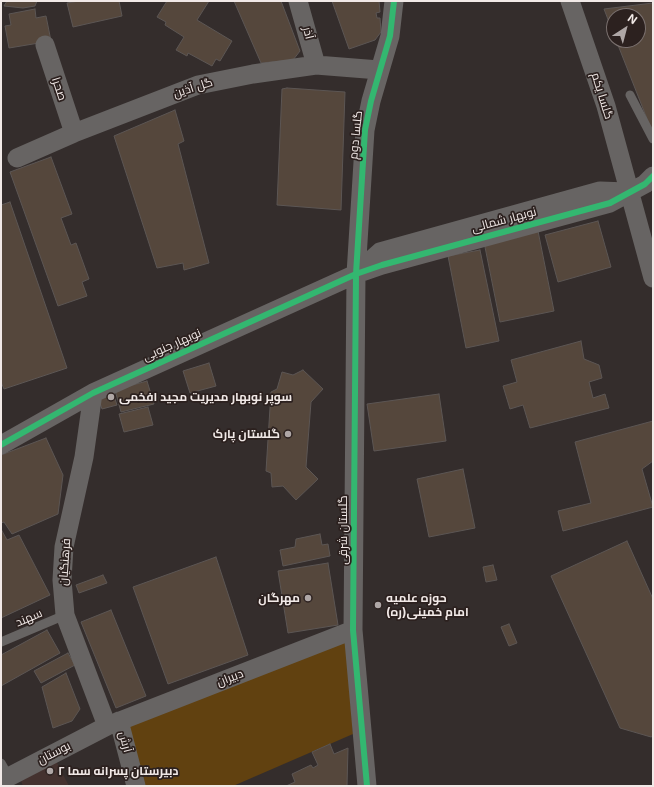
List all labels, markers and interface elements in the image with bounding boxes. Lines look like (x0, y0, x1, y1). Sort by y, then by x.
north arrow (606, 8, 646, 48)
text: N (625, 11, 640, 27)
street label: آذر (300, 25, 316, 41)
street label: گلسا يكم (588, 71, 616, 121)
street label: صحرا (48, 75, 70, 103)
street label: گل آذین (172, 75, 214, 101)
street label: گلسا دوم (346, 110, 366, 160)
street label: نوبهار شمالی (470, 204, 538, 236)
street label: نوبهار جنوبی (141, 326, 203, 364)
place label: سوپر نوبهار مدیریت مجید افخمی (119, 390, 292, 404)
marker: سوپر نوبهار مدیریت مجید افخمی (106, 392, 116, 402)
place label: گلستان پارک (213, 427, 280, 441)
marker: گلستان پارک (283, 429, 293, 439)
street label: گلستان شرقی (336, 495, 350, 565)
street label: فرهنگیان (56, 538, 74, 586)
place label: مهرگان (258, 591, 300, 605)
place label: حوزه علمیه امام خمینی(ره) (386, 591, 469, 619)
marker: مهرگان (303, 593, 313, 603)
marker: حوزه علمیه امام خمینی(ره) (373, 600, 383, 610)
street label: سهند (13, 606, 45, 630)
street label: دبیران (215, 666, 245, 690)
street label: آرش (115, 730, 135, 754)
street label: بوستان (35, 739, 73, 767)
place label: دبیرستان پسرانه سما ۲ (58, 764, 178, 778)
marker: دبیرستان پسرانه سما ۲ (45, 766, 55, 776)

